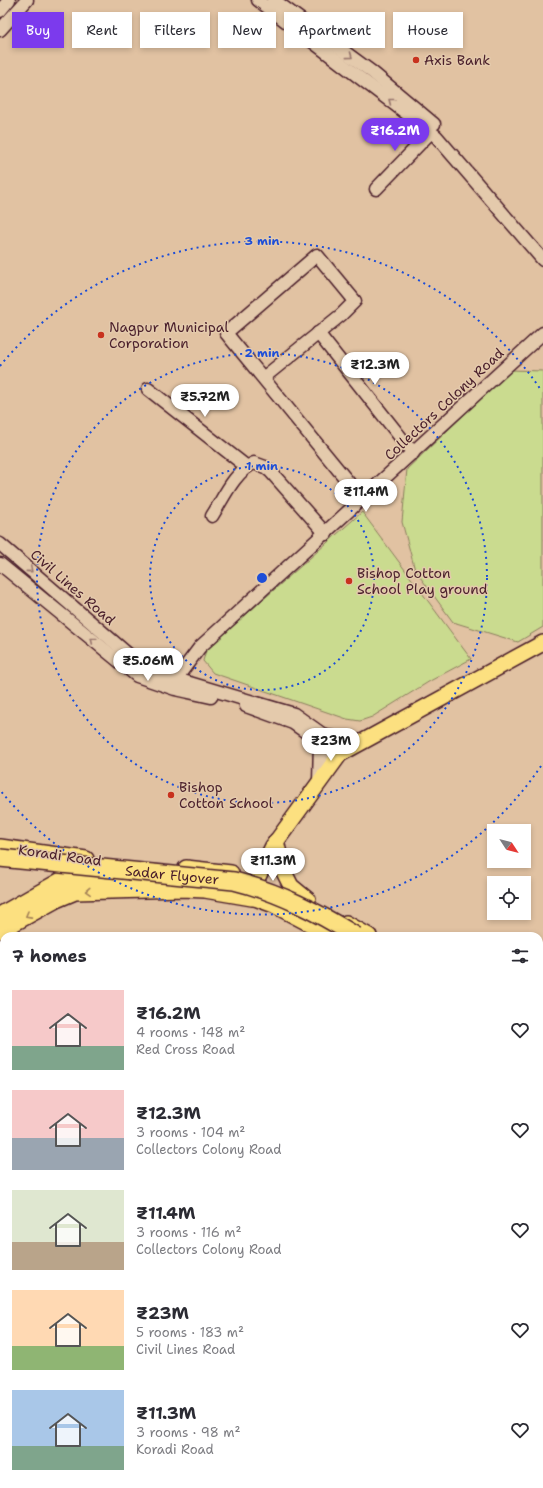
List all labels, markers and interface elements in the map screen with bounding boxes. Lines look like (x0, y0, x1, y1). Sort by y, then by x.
chip: Buy (12, 12, 64, 48)
chip: Rent (72, 12, 132, 48)
chip: Filters (140, 12, 210, 48)
chip: New (218, 12, 276, 48)
chip: Apartment (284, 12, 385, 48)
chip: House (393, 12, 463, 48)
place label: Axis Bank (424, 51, 490, 69)
one-way arrow (346, 52, 353, 59)
marker: Axis Bank (411, 55, 421, 65)
one-way arrow (389, 98, 396, 105)
pin: ₹16.2M (362, 118, 428, 152)
text: ₹16.2M (370, 122, 420, 139)
text: 3 min (245, 233, 280, 249)
place label: Nagpur Municipal Corporation (109, 318, 230, 352)
marker: Nagpur Municipal Corporation (96, 330, 106, 340)
street label: Collectors Colony Road (381, 344, 508, 464)
text: 2 min (245, 345, 280, 361)
pin: ₹12.3M (342, 352, 408, 386)
text: ₹12.3M (350, 356, 400, 373)
pin: ₹5.72M (172, 384, 238, 418)
text: ₹5.72M (180, 388, 230, 405)
text: 1 min (246, 458, 278, 474)
pin: ₹11.4M (333, 479, 399, 513)
text: ₹11.4M (343, 483, 389, 500)
street label: Civil Lines Road (27, 545, 119, 629)
place label: Bishop Cotton School Play ground (357, 564, 488, 598)
one-way arrow (25, 565, 32, 572)
centre of rings (255, 571, 269, 585)
marker: Bishop Cotton School Play ground (344, 576, 354, 586)
one-way arrow (91, 637, 98, 644)
pin: ₹5.06M (115, 648, 181, 682)
text: ₹5.06M (122, 652, 174, 669)
pin: ₹23M (307, 728, 355, 762)
text: ₹23M (311, 732, 351, 749)
place label: Bishop Cotton School (179, 778, 274, 812)
marker: Bishop Cotton School (166, 790, 176, 800)
north arrow (487, 824, 531, 868)
map controls (487, 824, 531, 920)
street label: Koradi Road (17, 840, 103, 870)
pin: ₹11.3M (240, 848, 306, 882)
text: ₹11.3M (250, 852, 296, 869)
street label: Sadar Flyover (124, 861, 220, 889)
button: locate (487, 876, 531, 920)
one-way arrow (85, 886, 91, 895)
one-way arrow (25, 910, 32, 917)
text: 7 homes (12, 945, 87, 967)
icon: filters (509, 945, 531, 967)
text: ₹16.2M (136, 1002, 201, 1024)
icon: home (44, 1006, 92, 1054)
icon: heart (509, 1019, 531, 1041)
text: 4 rooms · 148 m² (136, 1024, 245, 1041)
text: Red Cross Road (136, 1041, 235, 1058)
text: ₹12.3M (136, 1102, 201, 1124)
icon: home (44, 1106, 92, 1154)
icon: heart (509, 1119, 531, 1141)
text: 3 rooms · 104 m² (136, 1124, 245, 1141)
text: Collectors Colony Road (136, 1141, 282, 1158)
text: ₹11.4M (136, 1202, 195, 1224)
icon: home (44, 1206, 92, 1254)
icon: heart (509, 1219, 531, 1241)
text: 3 rooms · 116 m² (136, 1224, 242, 1241)
text: Collectors Colony Road (136, 1241, 282, 1258)
text: ₹23M (136, 1302, 189, 1324)
icon: home (44, 1306, 92, 1354)
icon: heart (509, 1319, 531, 1341)
text: 5 rooms · 183 m² (136, 1324, 244, 1341)
text: Civil Lines Road (136, 1341, 235, 1358)
text: ₹11.3M (136, 1402, 196, 1424)
icon: home (44, 1406, 92, 1454)
icon: heart (509, 1419, 531, 1441)
text: 3 rooms · 98 m² (136, 1424, 240, 1441)
text: Koradi Road (136, 1441, 214, 1458)

